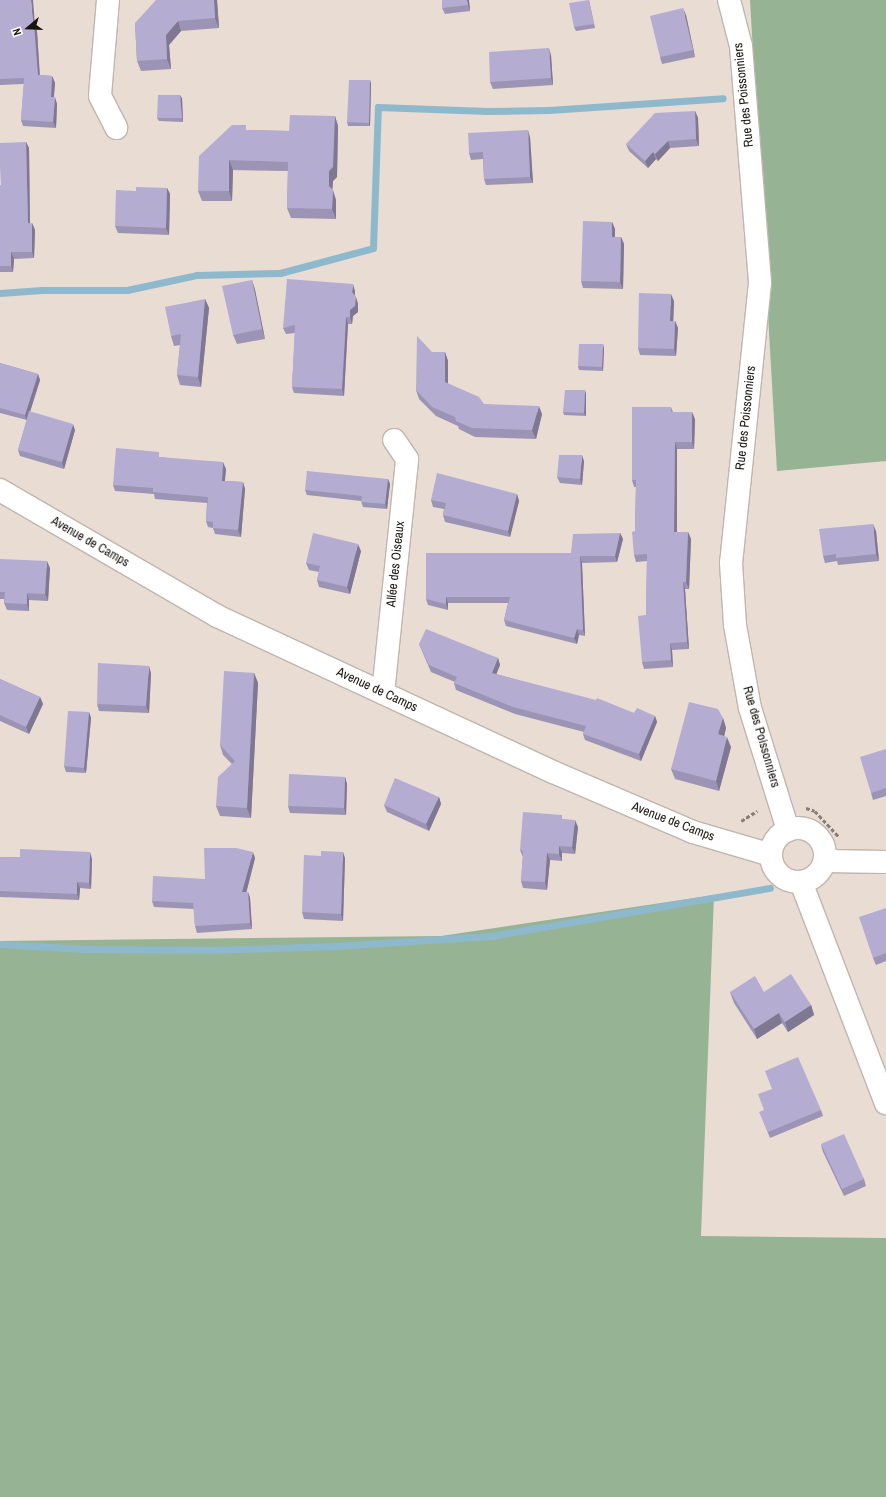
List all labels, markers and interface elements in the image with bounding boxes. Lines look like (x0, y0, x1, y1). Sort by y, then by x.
north arrow (8, 8, 48, 48)
text: N (9, 27, 24, 37)
street label: Rue des Poissonniers (731, 42, 757, 148)
street label: Rue des Poissonniers (733, 365, 759, 471)
street label: Avenue de Camps (48, 513, 132, 571)
street label: Allée des Oiseaux (384, 520, 408, 608)
street label: Avenue de Camps (334, 664, 420, 716)
street label: Rue des Poissonniers (739, 684, 783, 790)
street label: Avenue de Camps (629, 799, 717, 845)

